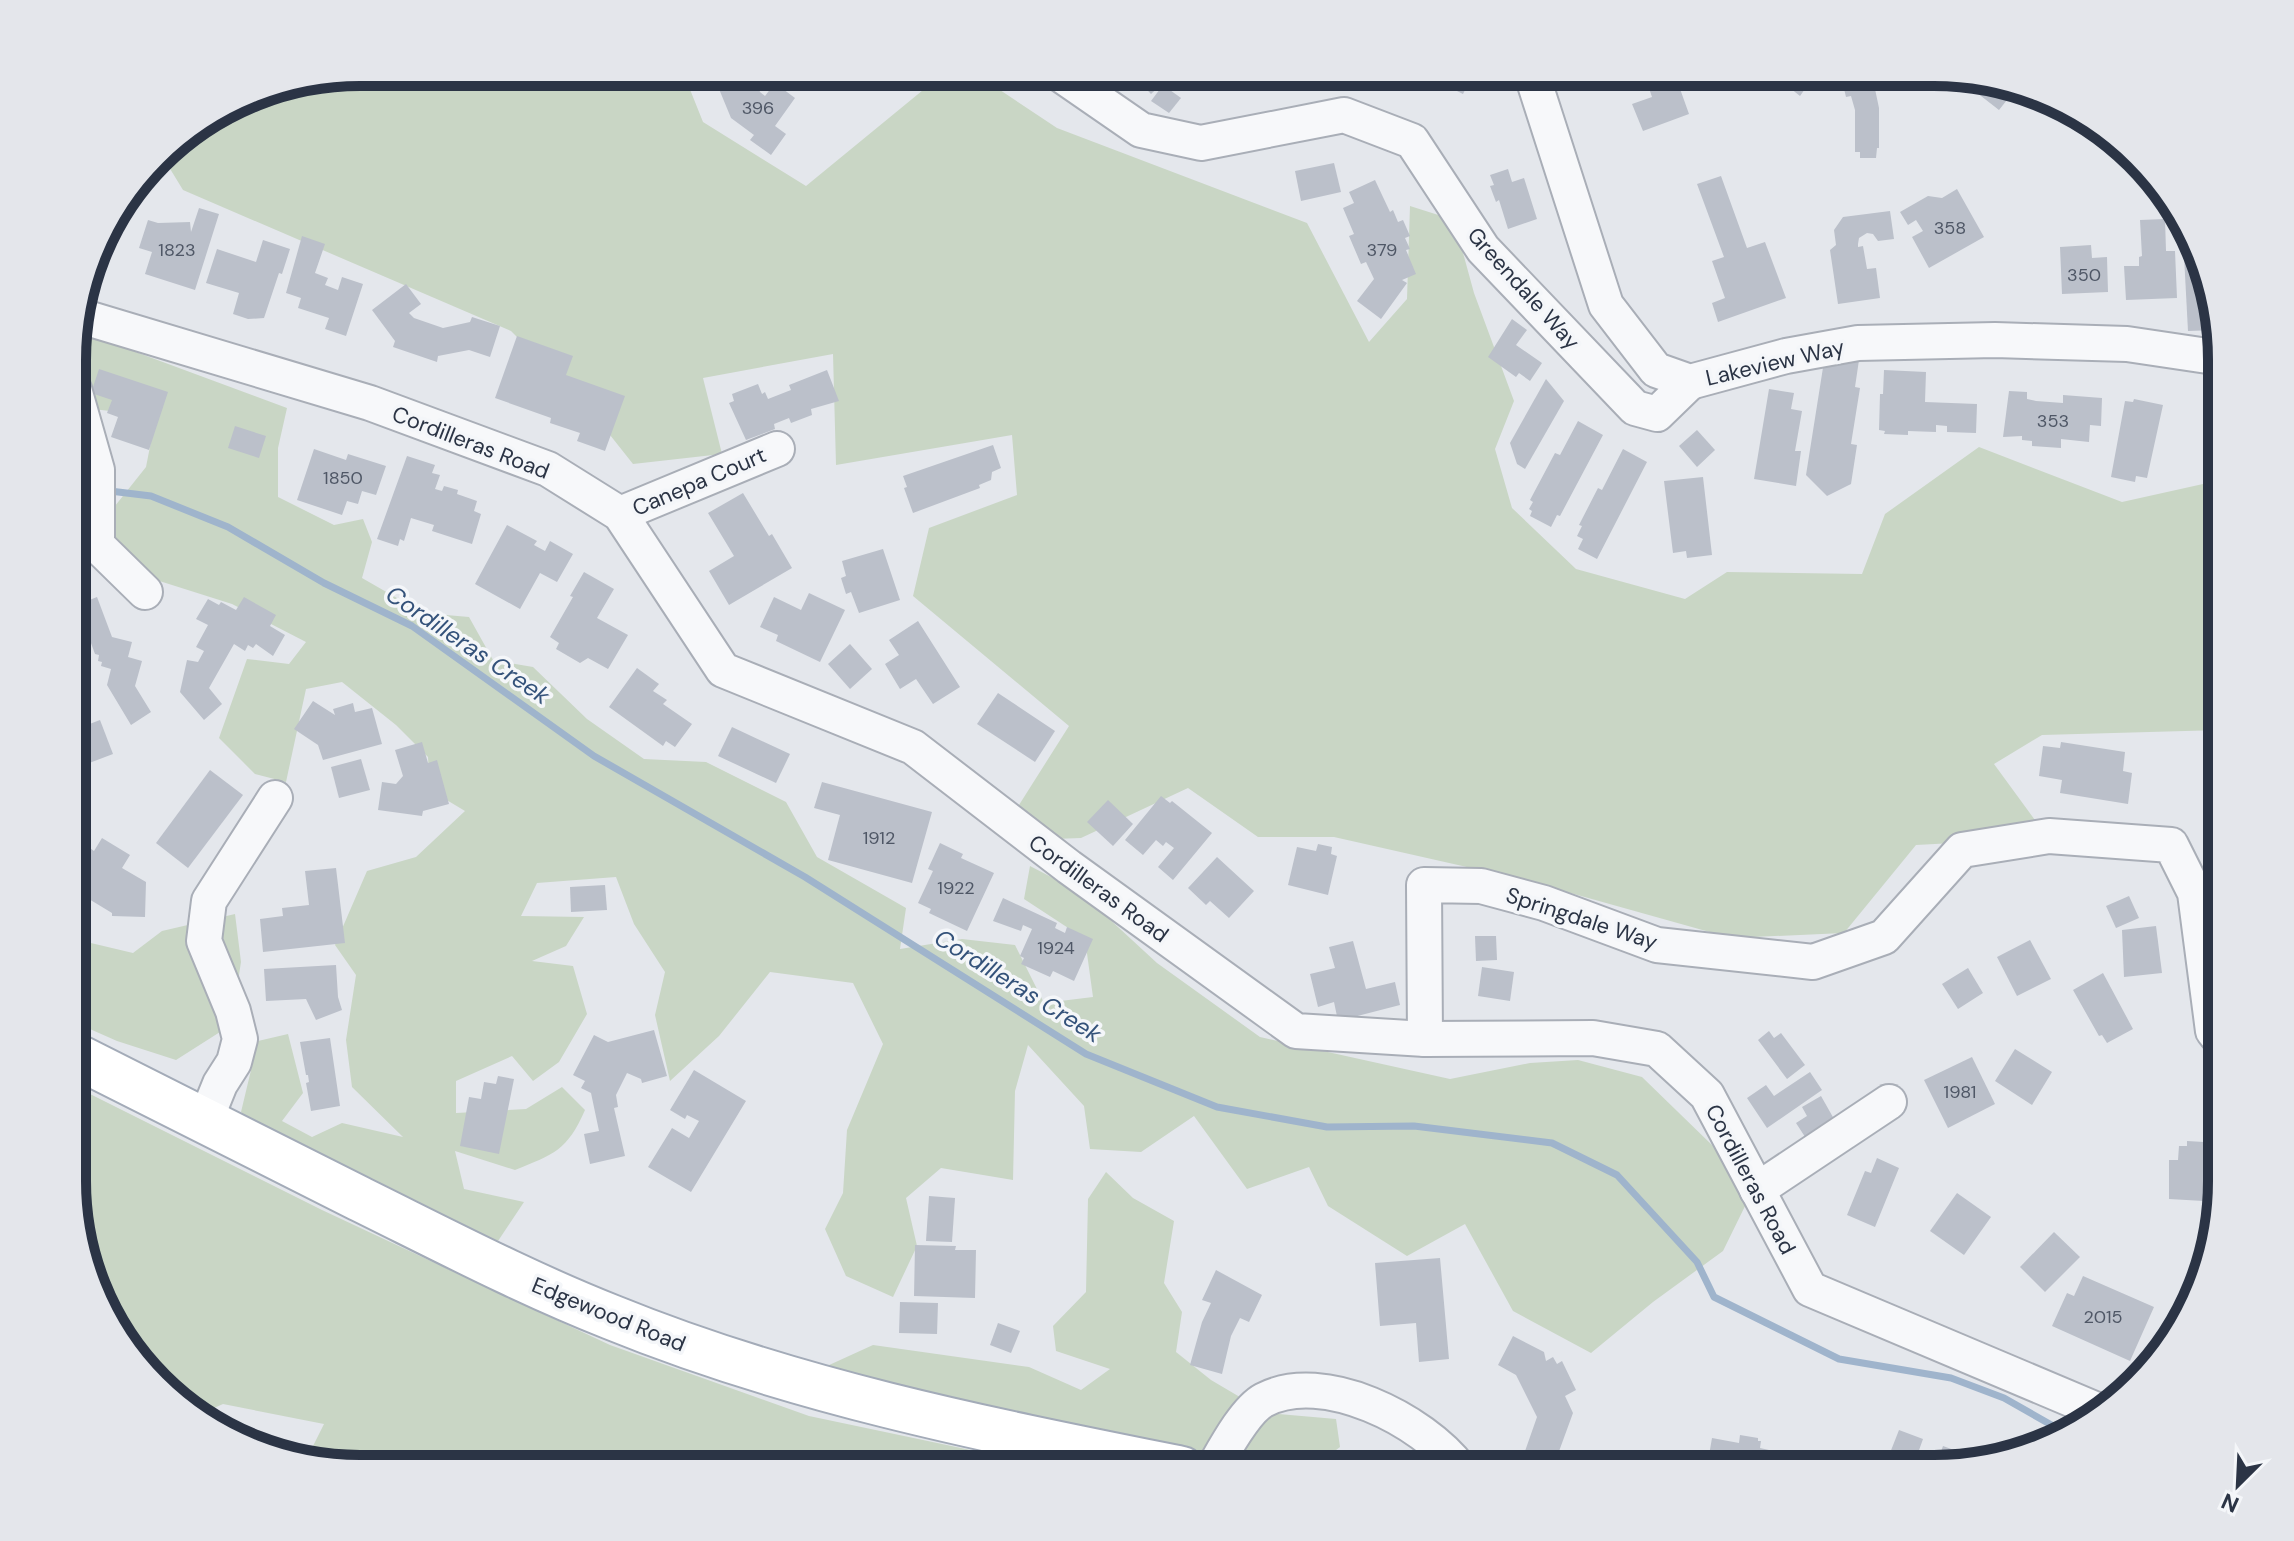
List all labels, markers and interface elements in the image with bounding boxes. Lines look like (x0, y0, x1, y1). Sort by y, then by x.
house number: 396 (742, 96, 774, 120)
house number: 358 (1934, 216, 1966, 240)
street label: Greendale Way (1461, 221, 1586, 356)
house number: 1823 (158, 238, 196, 262)
house number: 379 (1367, 238, 1397, 262)
house number: 350 (2067, 263, 2101, 287)
street label: Lakeview Way (1703, 332, 1847, 393)
street label: Cordilleras Road (388, 399, 554, 486)
house number: 353 (2037, 409, 2069, 433)
street label: Canepa Court (628, 440, 771, 523)
house number: 1850 (323, 466, 363, 490)
water label: Cordilleras Creek (380, 578, 557, 711)
house number: 1912 (863, 826, 895, 850)
street label: Cordilleras Road (1023, 828, 1174, 949)
house number: 1922 (937, 876, 975, 900)
street label: Springdale Way (1502, 880, 1661, 957)
water label: Cordilleras Creek (929, 922, 1108, 1050)
house number: 1924 (1037, 936, 1075, 960)
house number: 1981 (1944, 1080, 1976, 1104)
street label: Cordilleras Road (1699, 1099, 1802, 1259)
street label: Edgewood Road (528, 1270, 690, 1359)
house number: 2015 (2083, 1305, 2123, 1329)
north arrow (2198, 1445, 2278, 1525)
text: N (2217, 1486, 2243, 1519)

